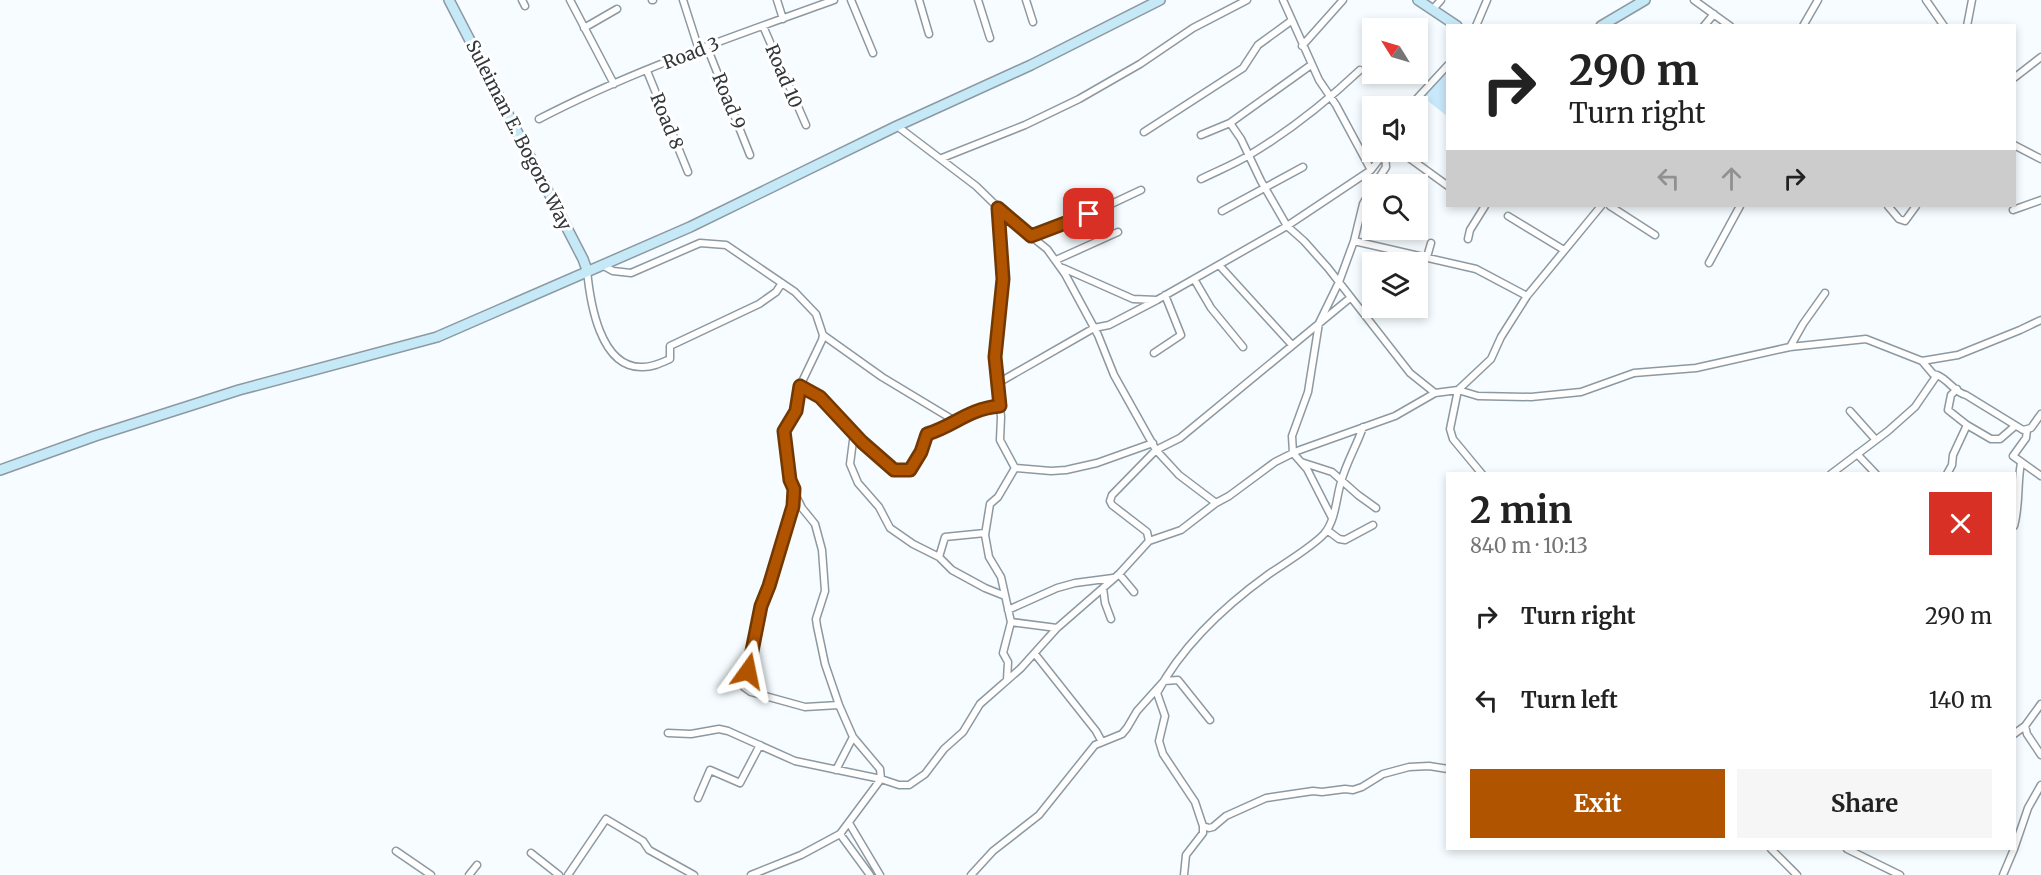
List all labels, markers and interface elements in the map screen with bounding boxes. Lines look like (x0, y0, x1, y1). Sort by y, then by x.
north arrow (1362, 18, 1428, 84)
map controls (1362, 18, 1428, 318)
street label: Road 3 (660, 32, 722, 74)
street label: Suleiman E. Bogoro Way (461, 36, 577, 234)
street label: Road 10 (760, 41, 808, 111)
text: 290 m (1569, 44, 1699, 96)
icon: right (1470, 48, 1548, 126)
street label: Road 9 (707, 69, 751, 133)
street label: Road 8 (645, 89, 689, 153)
button: sound (1362, 96, 1428, 162)
text: Turn right (1569, 96, 1706, 130)
icon: left (1652, 162, 1685, 195)
icon: ahead (1715, 162, 1748, 195)
icon: right (1778, 162, 1811, 195)
button: search (1362, 174, 1428, 240)
pin (1063, 188, 1114, 239)
icon: arrive (1072, 197, 1105, 230)
button: layers (1362, 252, 1428, 318)
text: 2 min (1470, 488, 1573, 533)
button: close (1929, 492, 1992, 555)
text: 840 m · 10:13 (1470, 533, 1588, 558)
icon: right (1470, 600, 1503, 633)
text: Turn right (1521, 602, 1635, 630)
text: 290 m (1925, 602, 1992, 630)
position arrow (716, 639, 780, 703)
icon: left (1470, 684, 1503, 717)
text: Turn left (1521, 686, 1618, 714)
text: 140 m (1929, 686, 1992, 714)
button: Exit (1470, 769, 1725, 838)
button: Share (1737, 769, 1992, 838)

